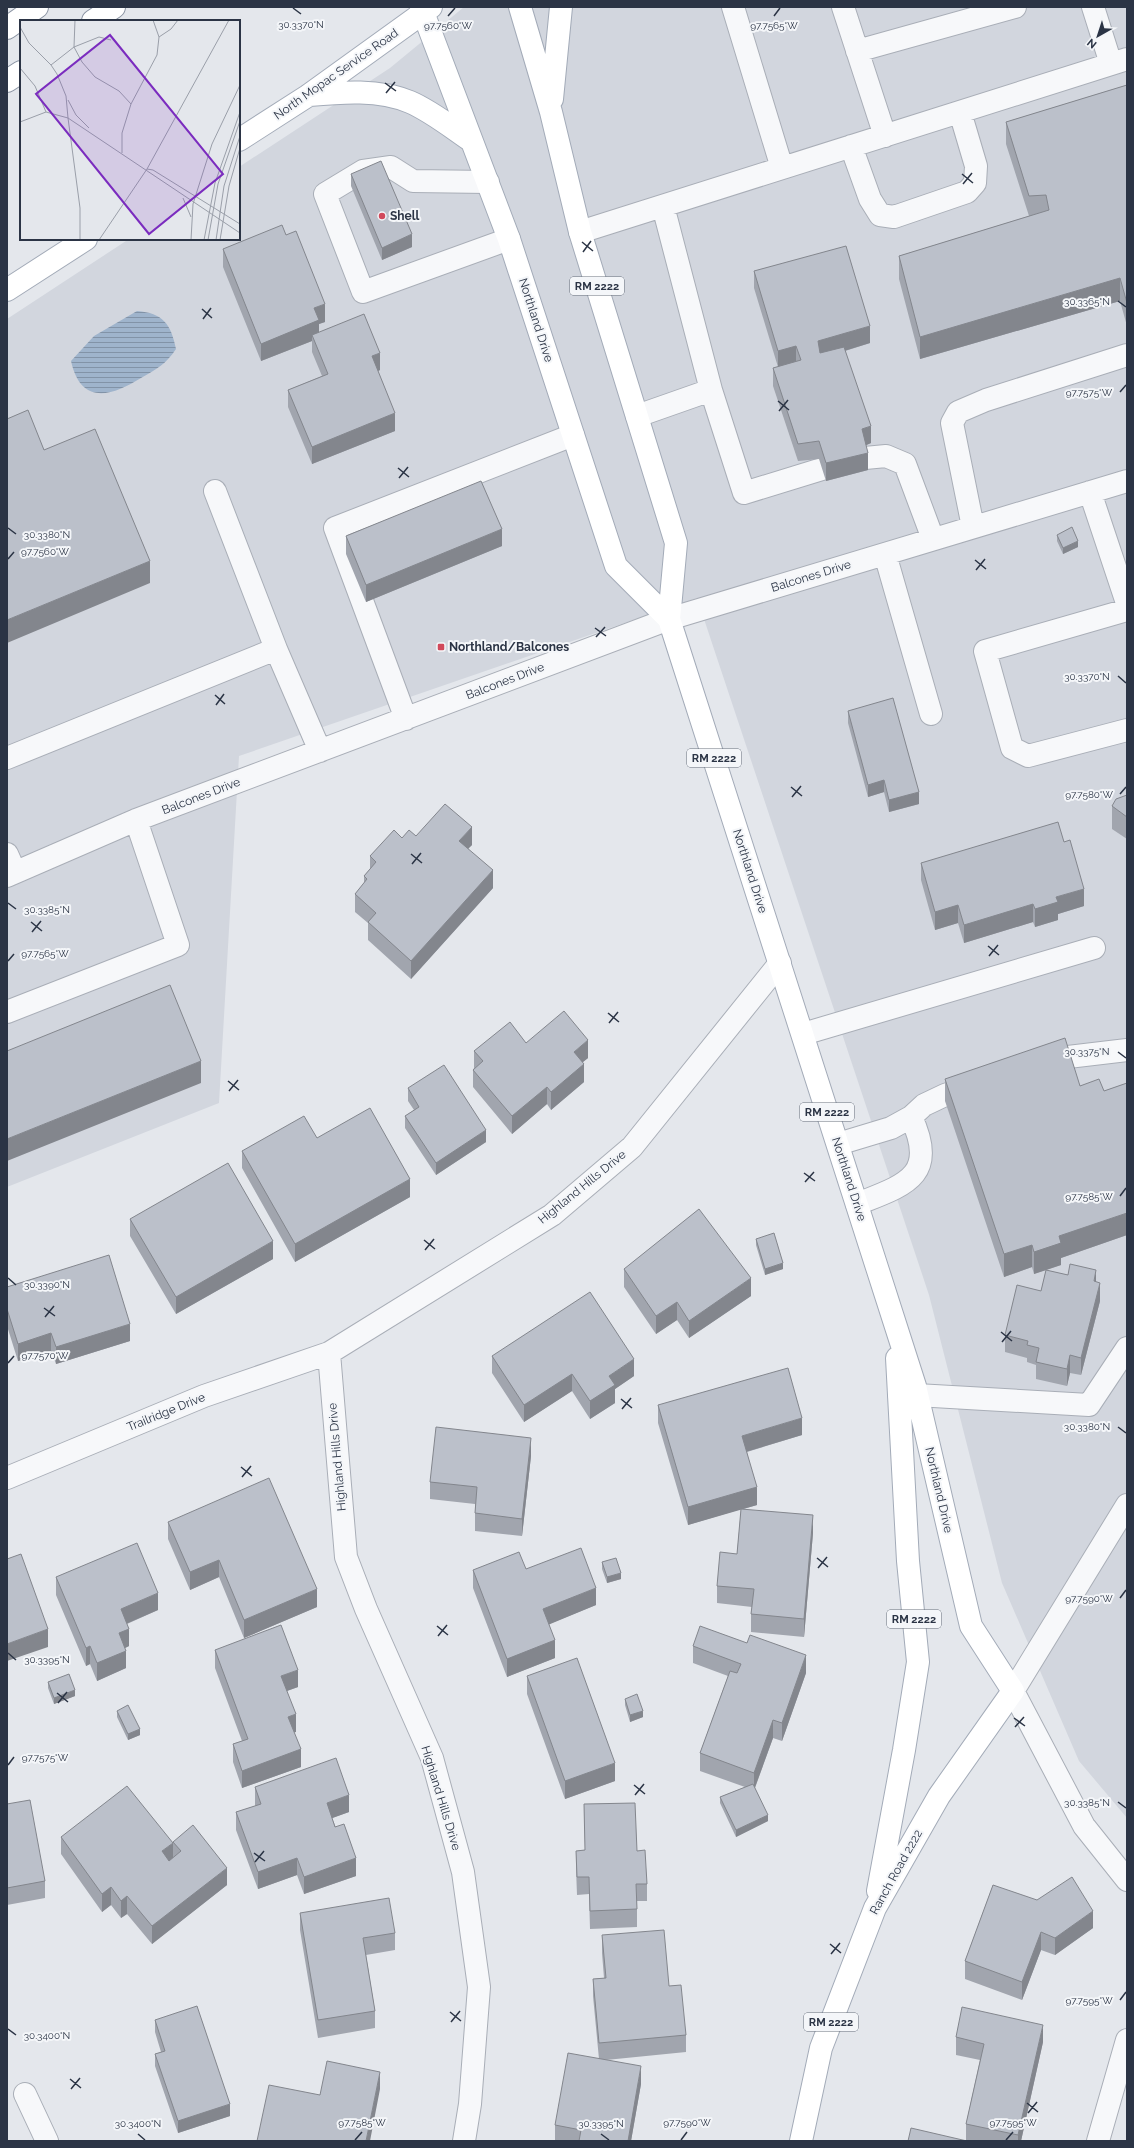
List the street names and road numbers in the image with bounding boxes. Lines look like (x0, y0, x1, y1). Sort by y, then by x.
street label: North Mopac Service Road (271, 26, 401, 122)
street label: Northland Drive (516, 276, 556, 364)
road number: RM 2222 (570, 277, 624, 295)
street label: Balcones Drive (769, 557, 853, 595)
street label: Balcones Drive (464, 660, 546, 702)
road number: RM 2222 (687, 749, 741, 767)
street label: Balcones Drive (160, 775, 242, 817)
street label: Northland Drive (730, 827, 770, 915)
road number: RM 2222 (800, 1103, 854, 1121)
street label: Northland Drive (829, 1135, 869, 1223)
street label: Highland Hills Drive (535, 1147, 629, 1227)
street label: Trailridge Drive (125, 1390, 207, 1434)
street label: Highland Hills Drive (325, 1402, 349, 1512)
street label: Northland Drive (922, 1446, 956, 1534)
road number: RM 2222 (887, 1610, 941, 1628)
street label: Highland Hills Drive (418, 1744, 464, 1852)
street label: Ranch Road 2222 (867, 1827, 925, 1917)
road number: RM 2222 (804, 2013, 858, 2031)

